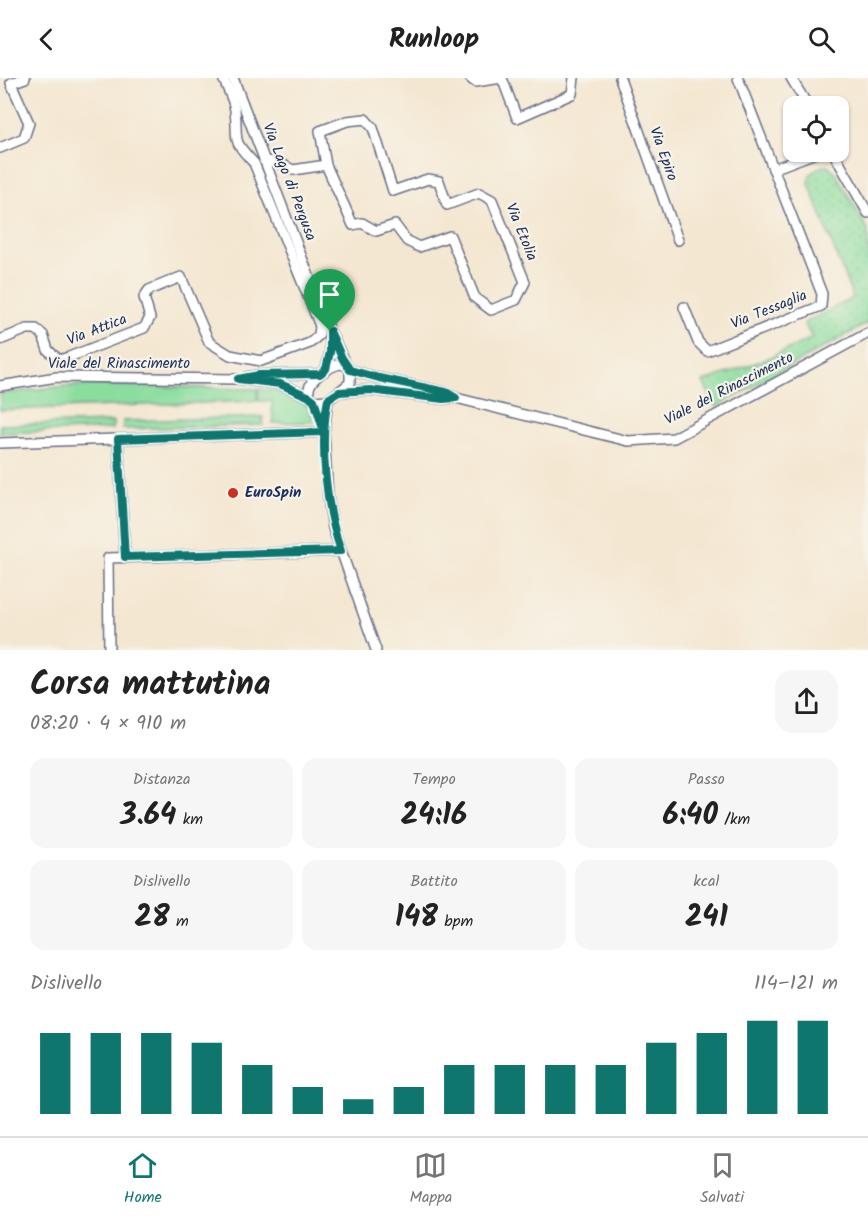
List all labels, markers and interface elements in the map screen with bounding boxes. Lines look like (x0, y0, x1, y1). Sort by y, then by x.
text: Runloop (389, 18, 479, 61)
icon: back (30, 23, 63, 56)
icon: search (805, 23, 838, 56)
map controls (783, 96, 849, 162)
button: locate (783, 96, 849, 162)
street label: Via Lago di Pergusa (255, 120, 323, 244)
street label: Via Epiro (642, 124, 684, 185)
street label: Via Etolia (499, 200, 543, 264)
pin (304, 269, 355, 331)
icon: arrive (313, 278, 346, 311)
street label: Via Tessaglia (727, 284, 811, 336)
street label: Via Attica (63, 308, 131, 352)
street label: Viale del Rinascimento (660, 346, 798, 432)
street label: Viale del Rinascimento (48, 352, 190, 376)
place label: EuroSpin (245, 481, 301, 505)
marker: EuroSpin (226, 486, 240, 500)
text: Corsa mattutina (30, 659, 271, 712)
button: share (775, 670, 838, 733)
text: 08:20 · 4 × 910 m (30, 708, 186, 740)
text: Distanza (133, 767, 191, 792)
text: Tempo (412, 767, 456, 792)
text: Passo (688, 767, 725, 792)
text: 3.64 (120, 792, 176, 840)
text: 24:16 (401, 792, 467, 840)
text: 6:40 (662, 792, 718, 840)
text: km (176, 807, 203, 832)
text: /km (718, 807, 750, 832)
text: Dislivello (133, 869, 191, 894)
text: Battito (410, 869, 458, 894)
text: kcal (693, 869, 719, 894)
text: 28 (134, 894, 170, 942)
text: 148 (395, 894, 438, 942)
text: 241 (685, 894, 728, 942)
text: m (170, 909, 189, 934)
text: bpm (438, 909, 473, 934)
text: Dislivello (30, 968, 102, 1000)
text: 114–121 m (754, 968, 838, 1000)
tab: Home (124, 1149, 162, 1210)
tab: Mappa (409, 1149, 452, 1210)
tab: Salvati (700, 1149, 744, 1210)

